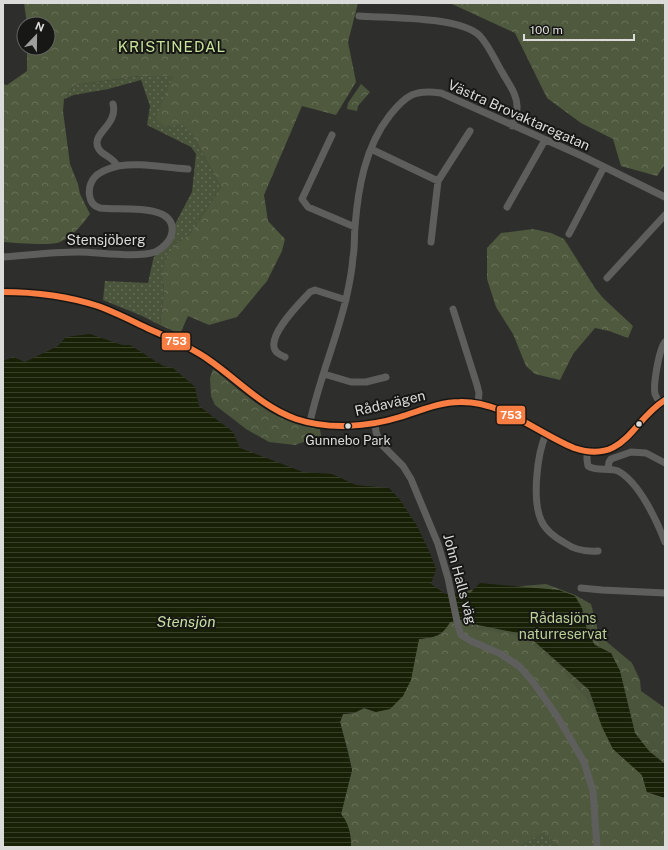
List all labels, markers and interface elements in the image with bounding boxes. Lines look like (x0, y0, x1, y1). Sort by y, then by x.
north arrow (16, 16, 56, 56)
scale bar (524, 16, 634, 42)
text: N (34, 20, 46, 34)
text: 100 m (530, 23, 563, 37)
district label: KRISTINEDAL (118, 38, 226, 55)
street label: Västra Brovaktaregatan (446, 76, 592, 154)
street label: Stensjöberg (66, 232, 146, 248)
line badge: 753 (161, 332, 191, 351)
text: 753 (165, 335, 187, 347)
street label: Rådavägen (353, 387, 427, 419)
line badge: 753 (496, 405, 526, 425)
text: 753 (500, 409, 522, 421)
unlabelled marker (634, 419, 644, 429)
marker: Gunnebo Park (343, 421, 353, 431)
place label: Gunnebo Park (305, 433, 391, 448)
street label: John Halls väg (440, 532, 480, 626)
park label: Rådasjöns naturreservat (519, 610, 607, 642)
water label: Stensjön (156, 613, 216, 630)

